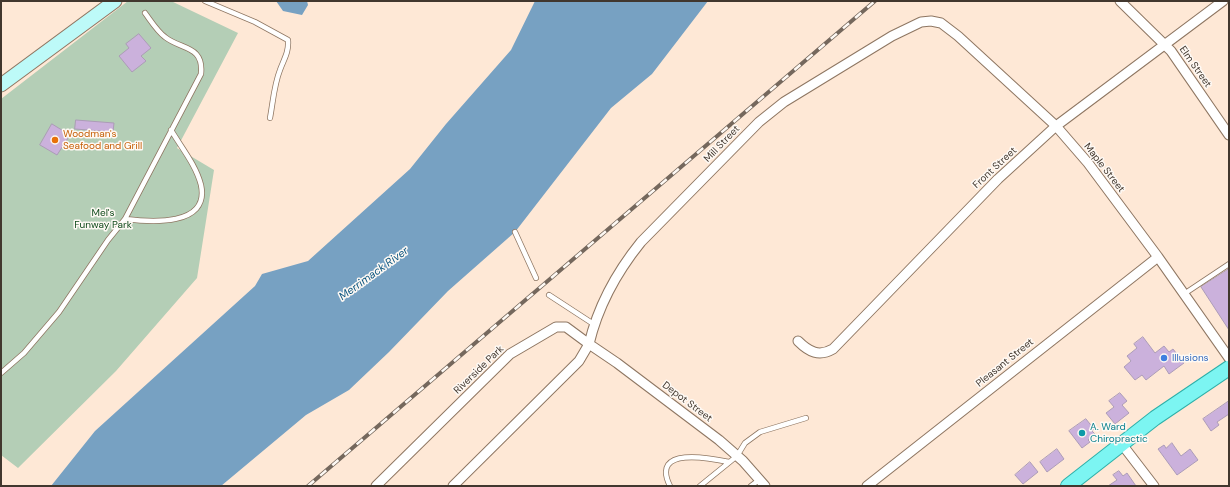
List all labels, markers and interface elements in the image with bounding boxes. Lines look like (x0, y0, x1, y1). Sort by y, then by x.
street label: Elm Street (1176, 44, 1214, 90)
street label: Mill Street (702, 123, 742, 165)
place label: Woodman's Seafood and Grill (63, 128, 142, 152)
marker: Woodman's Seafood and Grill (50, 135, 60, 145)
street label: Maple Street (1081, 141, 1127, 195)
street label: Front Street (971, 145, 1019, 191)
park label: Mel's Funway Park (74, 207, 132, 230)
water label: Merrimack River (337, 244, 411, 304)
street label: Pleasant Street (974, 336, 1036, 390)
street label: Riverside Park (452, 343, 506, 397)
place label: Illusions (1172, 352, 1209, 364)
marker: Illusions (1159, 353, 1169, 363)
street label: Depot Street (660, 379, 714, 425)
place label: A. Ward Chiropractic (1090, 421, 1148, 444)
marker: A. Ward Chiropractic (1077, 428, 1087, 438)

